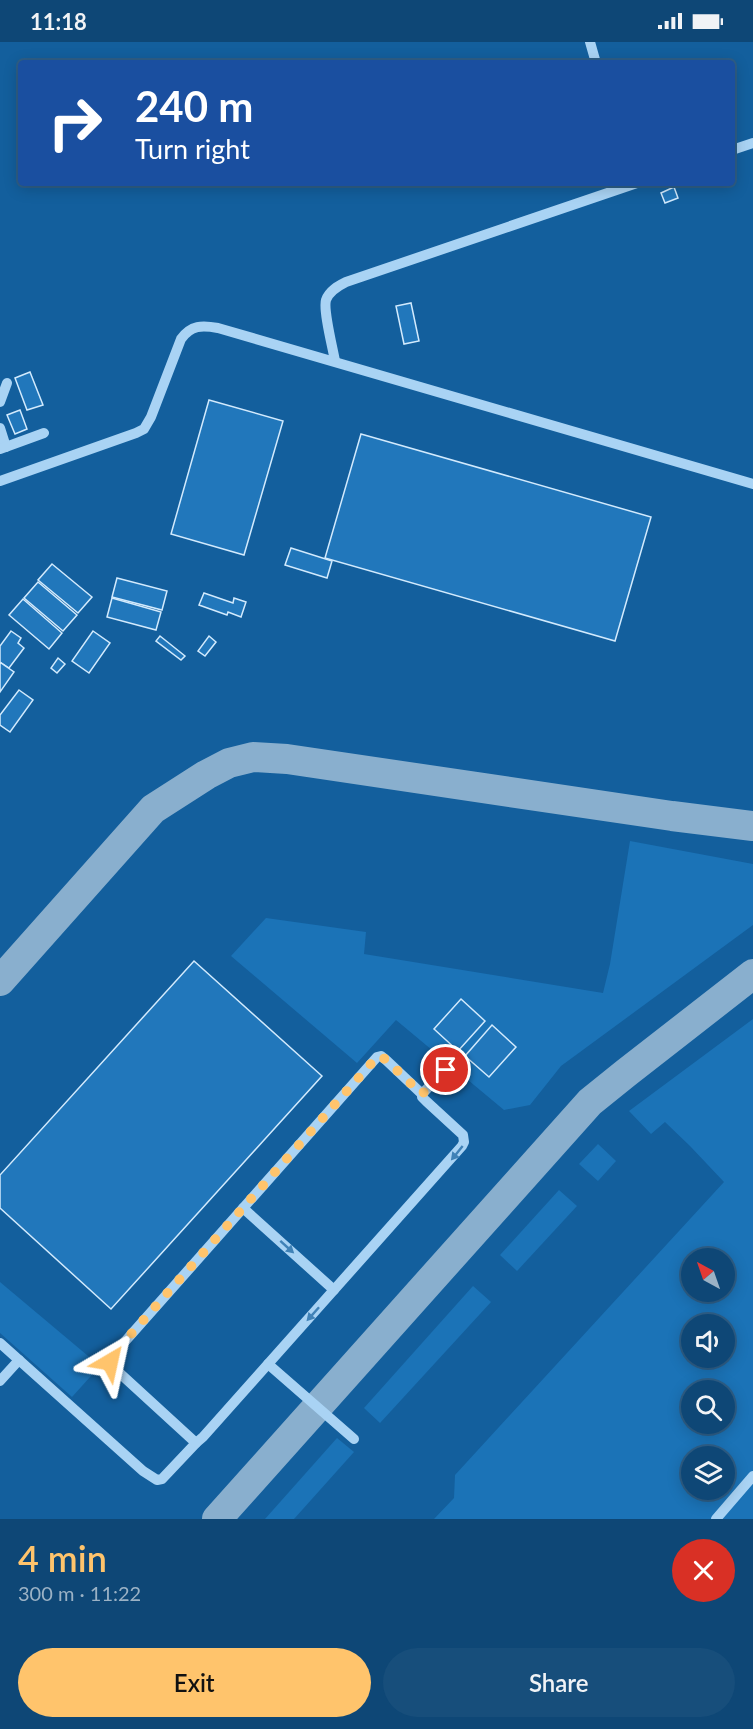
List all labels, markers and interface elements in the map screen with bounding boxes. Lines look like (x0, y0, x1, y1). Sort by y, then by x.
text: 11:18 (30, 8, 87, 35)
text: 240 m (135, 81, 253, 131)
icon: right (36, 84, 114, 162)
text: Turn right (135, 132, 250, 165)
pin (420, 1044, 471, 1095)
icon: arrive (429, 1053, 462, 1086)
one-way arrow (450, 1145, 463, 1161)
one-way arrow (279, 1240, 294, 1254)
north arrow (681, 1248, 735, 1302)
map controls (681, 1248, 735, 1500)
one-way arrow (307, 1306, 320, 1321)
button: sound (681, 1314, 735, 1368)
position arrow (78, 1330, 142, 1394)
button: search (681, 1380, 735, 1434)
button: layers (681, 1446, 735, 1500)
text: 4 min (18, 1536, 107, 1580)
button: close (672, 1539, 735, 1602)
text: 300 m · 11:22 (18, 1581, 141, 1605)
button: Exit (18, 1648, 371, 1717)
button: Share (383, 1648, 735, 1717)

